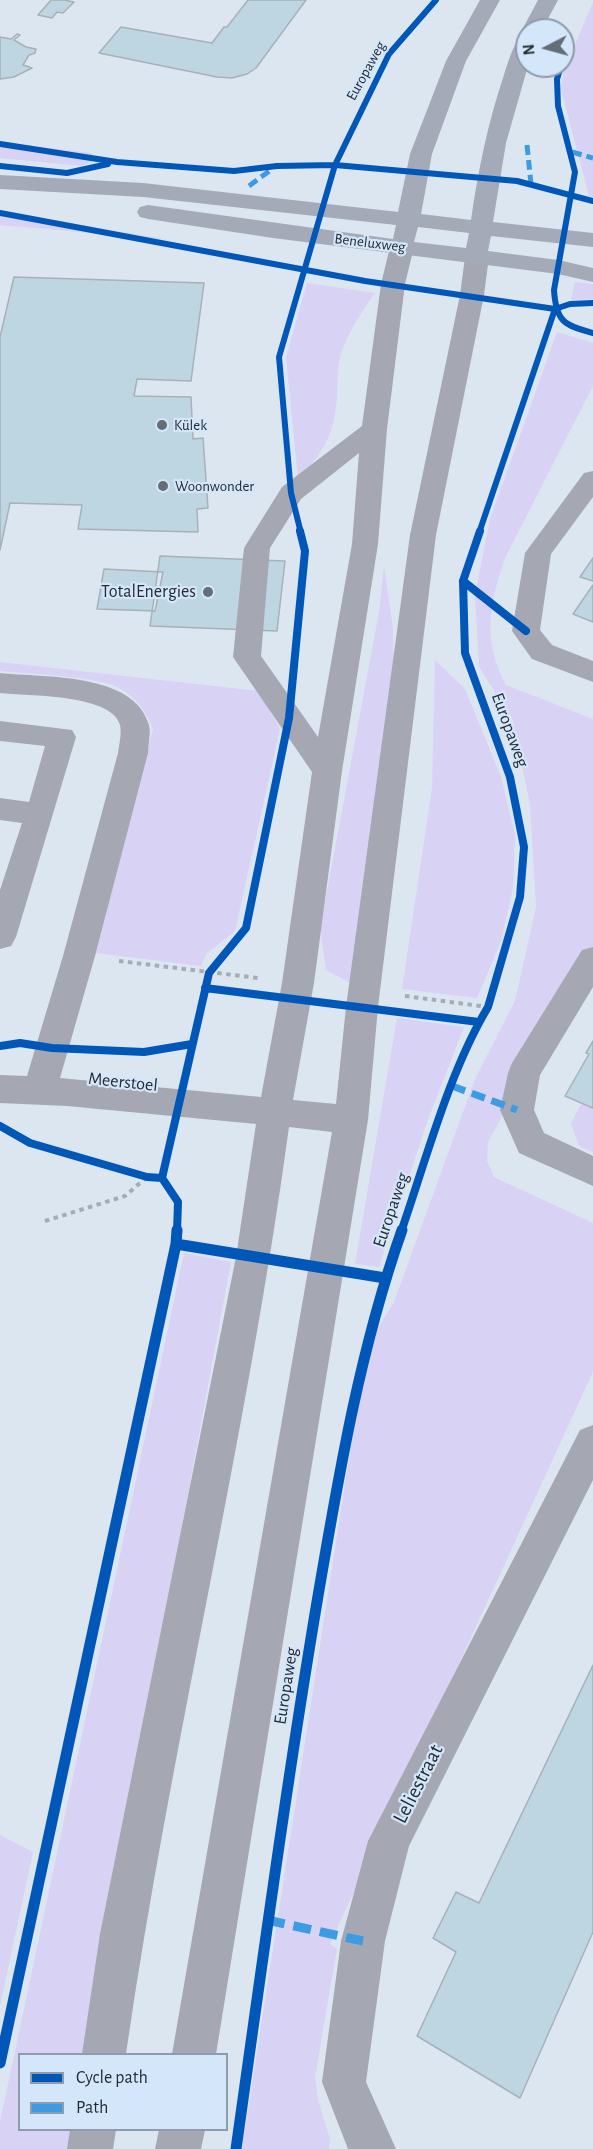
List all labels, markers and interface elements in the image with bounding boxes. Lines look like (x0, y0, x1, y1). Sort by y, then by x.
north arrow (515, 18, 575, 78)
street label: Europaweg (342, 38, 390, 104)
text: N (521, 43, 538, 56)
street label: Beneluxweg (334, 230, 406, 256)
place label: Külek (174, 416, 207, 434)
marker: Külek (155, 418, 169, 432)
place label: Woonwonder (175, 477, 254, 495)
marker: Woonwonder (156, 479, 170, 493)
place label: TotalEnergies (101, 581, 196, 603)
marker: TotalEnergies (201, 585, 215, 599)
street label: Europaweg (487, 690, 533, 770)
street label: Meerstoel (87, 1068, 159, 1096)
street label: Europaweg (368, 1170, 414, 1250)
street label: Europaweg (269, 1646, 303, 1726)
street label: Leliestraat (387, 1740, 449, 1828)
legend (18, 2053, 228, 2131)
text: Cycle path (76, 2069, 148, 2087)
text: Path (76, 2099, 108, 2117)

